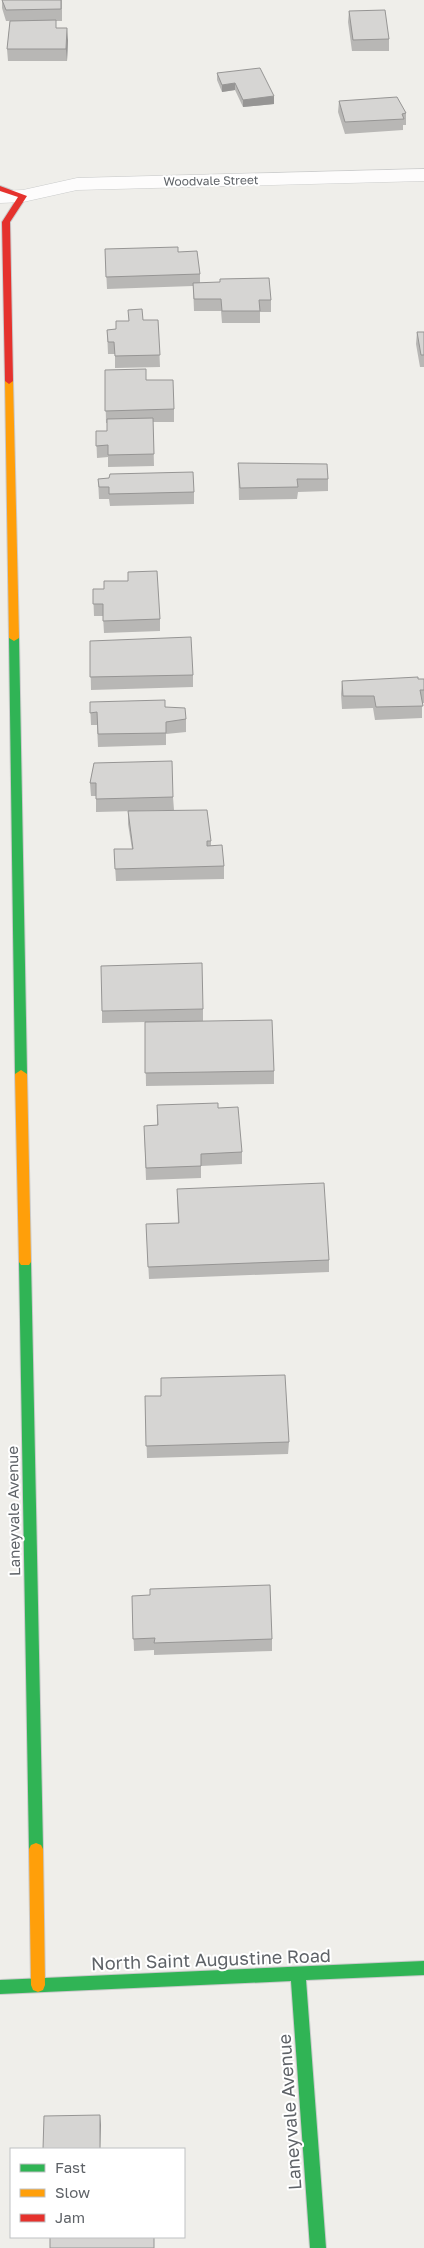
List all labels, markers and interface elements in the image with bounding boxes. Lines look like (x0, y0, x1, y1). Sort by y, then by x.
street label: Woodvale Street (163, 172, 259, 189)
street label: Laneyvale Avenue (3, 1446, 23, 1576)
street label: North Saint Augustine Road (91, 1944, 331, 1974)
street label: Laneyvale Avenue (273, 2033, 305, 2191)
legend (10, 2148, 185, 2238)
text: Fast (55, 2158, 86, 2176)
text: Slow (55, 2183, 90, 2201)
text: Jam (55, 2208, 85, 2226)

